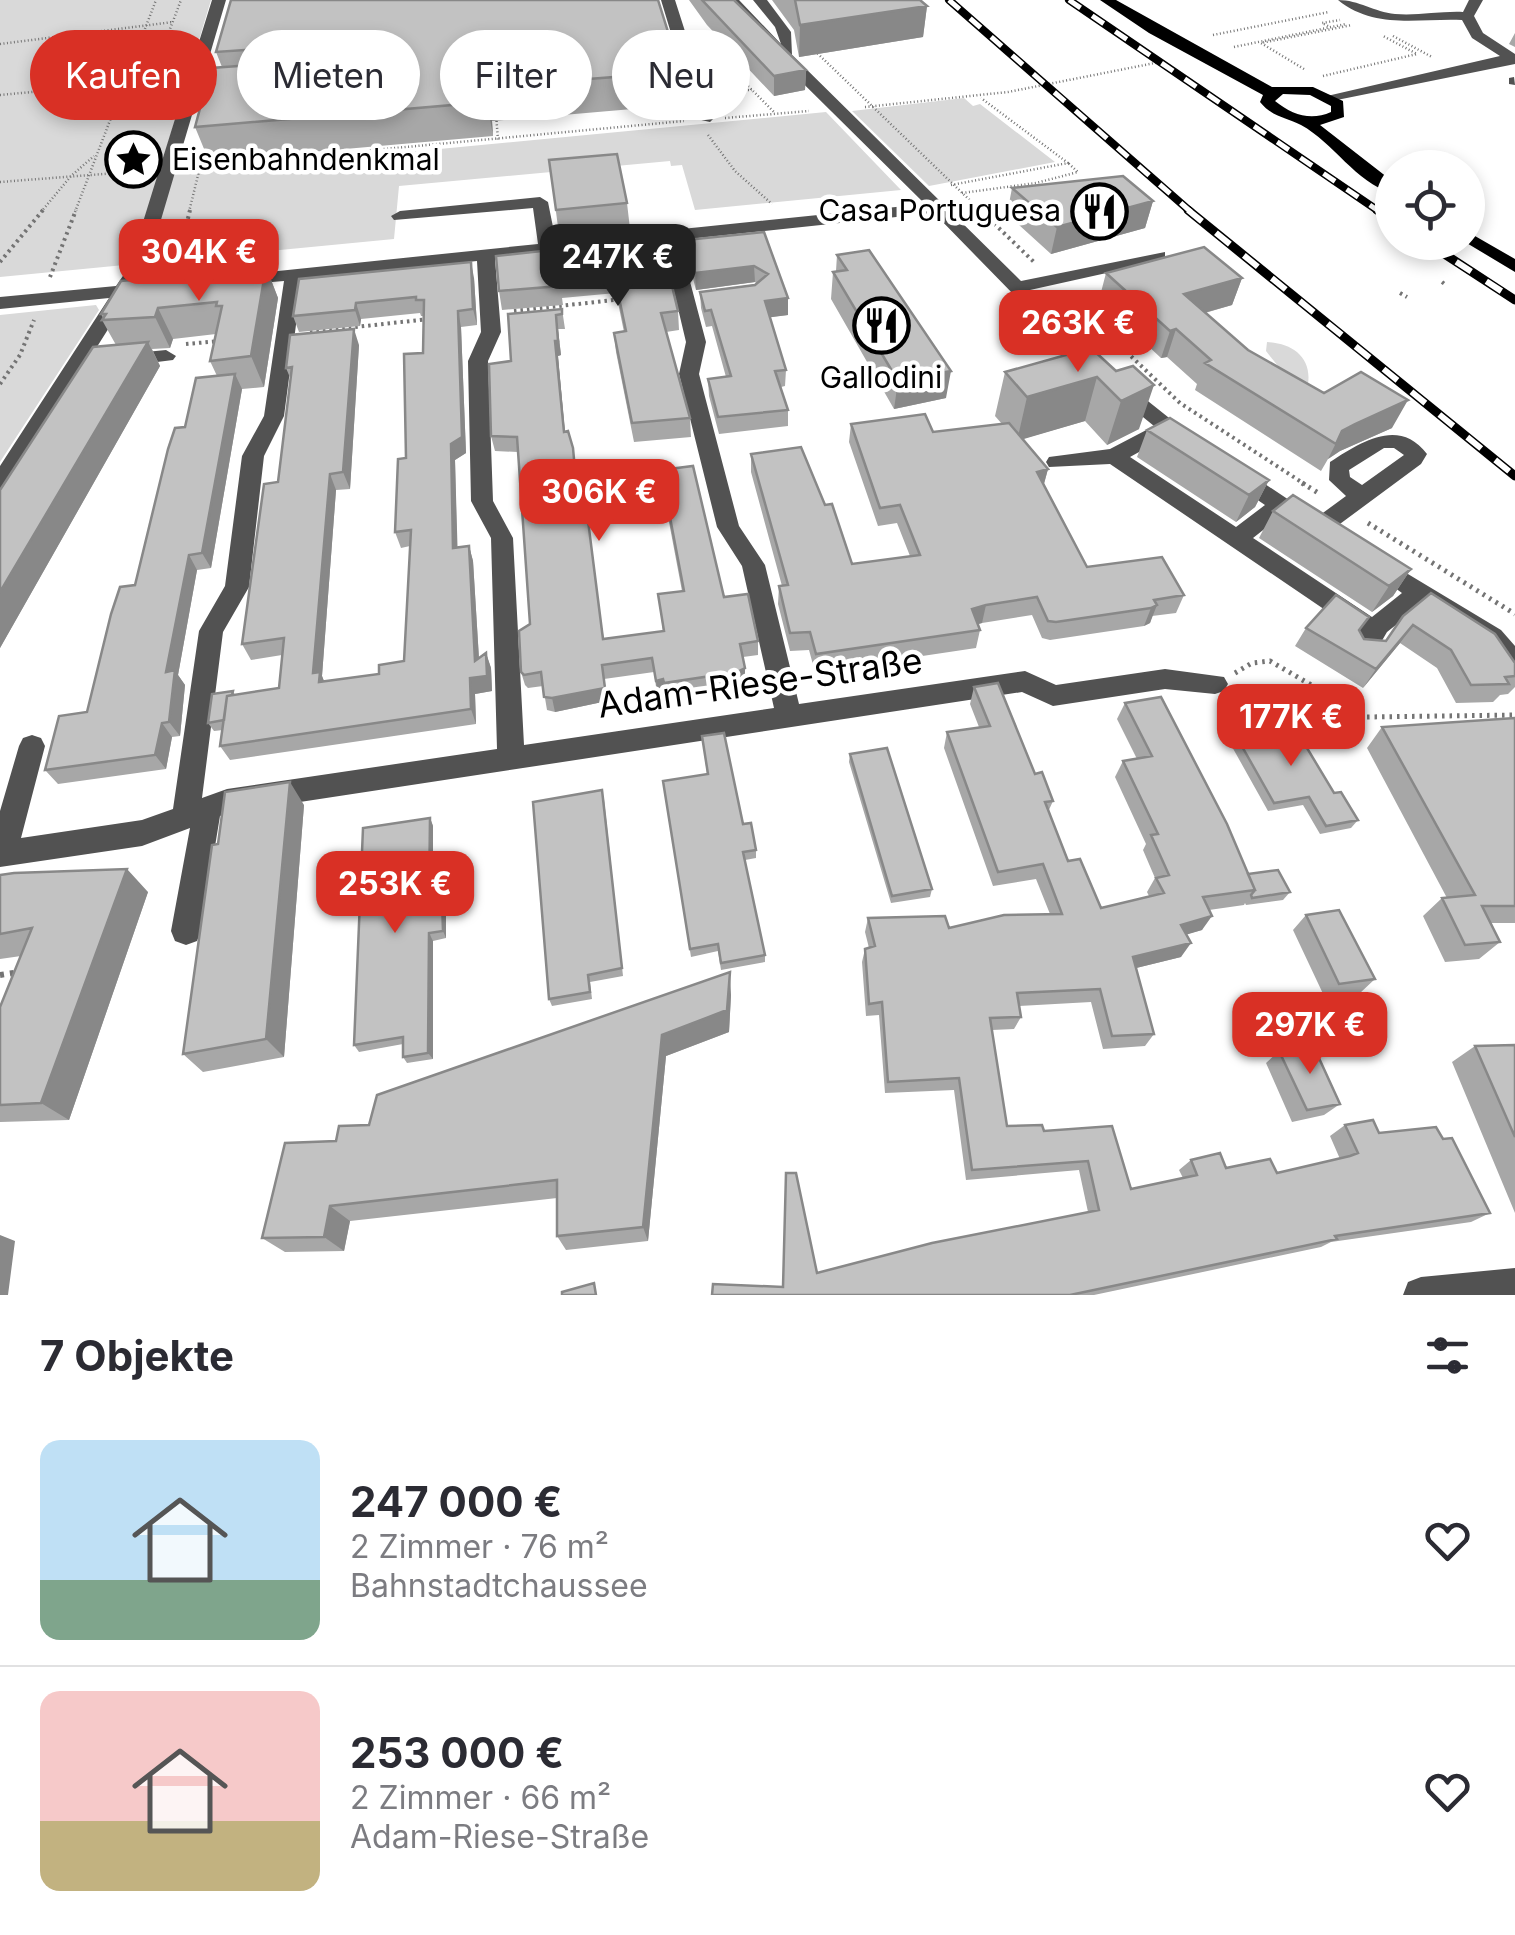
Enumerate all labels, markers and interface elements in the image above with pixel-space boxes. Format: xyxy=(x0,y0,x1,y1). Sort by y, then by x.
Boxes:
chip: Kaufen xyxy=(30,30,217,120)
chip: Mieten xyxy=(237,30,420,120)
chip: Filter xyxy=(440,30,592,120)
chip: Neu xyxy=(612,30,750,120)
place icon: Eisenbahndenkmal xyxy=(103,130,163,190)
place label: Eisenbahndenkmal xyxy=(172,141,440,177)
map controls xyxy=(1375,150,1485,260)
button: locate xyxy=(1375,150,1485,260)
restaurant icon: Casa Portuguesa xyxy=(1070,181,1130,241)
place label: Casa Portuguesa xyxy=(819,192,1061,228)
pin: 304K € xyxy=(118,219,280,304)
pin: 247K € xyxy=(537,224,699,309)
text: 304K € xyxy=(141,232,257,271)
text: 247K € xyxy=(562,237,674,276)
pin: 263K € xyxy=(997,290,1159,375)
restaurant icon: Gallodini xyxy=(851,295,911,355)
text: 263K € xyxy=(1021,303,1135,342)
place label: Gallodini xyxy=(820,359,942,395)
pin: 306K € xyxy=(518,459,680,544)
text: 306K € xyxy=(541,472,657,511)
street label: Adam-Riese-Straße xyxy=(595,638,925,726)
pin: 177K € xyxy=(1210,684,1372,769)
text: 177K € xyxy=(1239,697,1343,736)
pin: 253K € xyxy=(314,851,476,936)
text: 253K € xyxy=(338,864,452,903)
pin: 297K € xyxy=(1229,992,1391,1077)
text: 297K € xyxy=(1254,1005,1366,1044)
icon: filters xyxy=(1420,1328,1475,1383)
text: 7 Objekte xyxy=(40,1330,234,1381)
text: 247 000 € xyxy=(350,1476,562,1527)
icon: home xyxy=(120,1480,240,1600)
icon: heart xyxy=(1420,1513,1475,1568)
text: 2 Zimmer · 76 m² xyxy=(350,1527,609,1566)
text: Bahnstadtchaussee xyxy=(350,1566,648,1605)
text: 253 000 € xyxy=(350,1727,564,1778)
icon: home xyxy=(120,1731,240,1851)
icon: heart xyxy=(1420,1764,1475,1819)
text: 2 Zimmer · 66 m² xyxy=(350,1778,611,1817)
text: Adam-Riese-Straße xyxy=(350,1817,649,1856)

